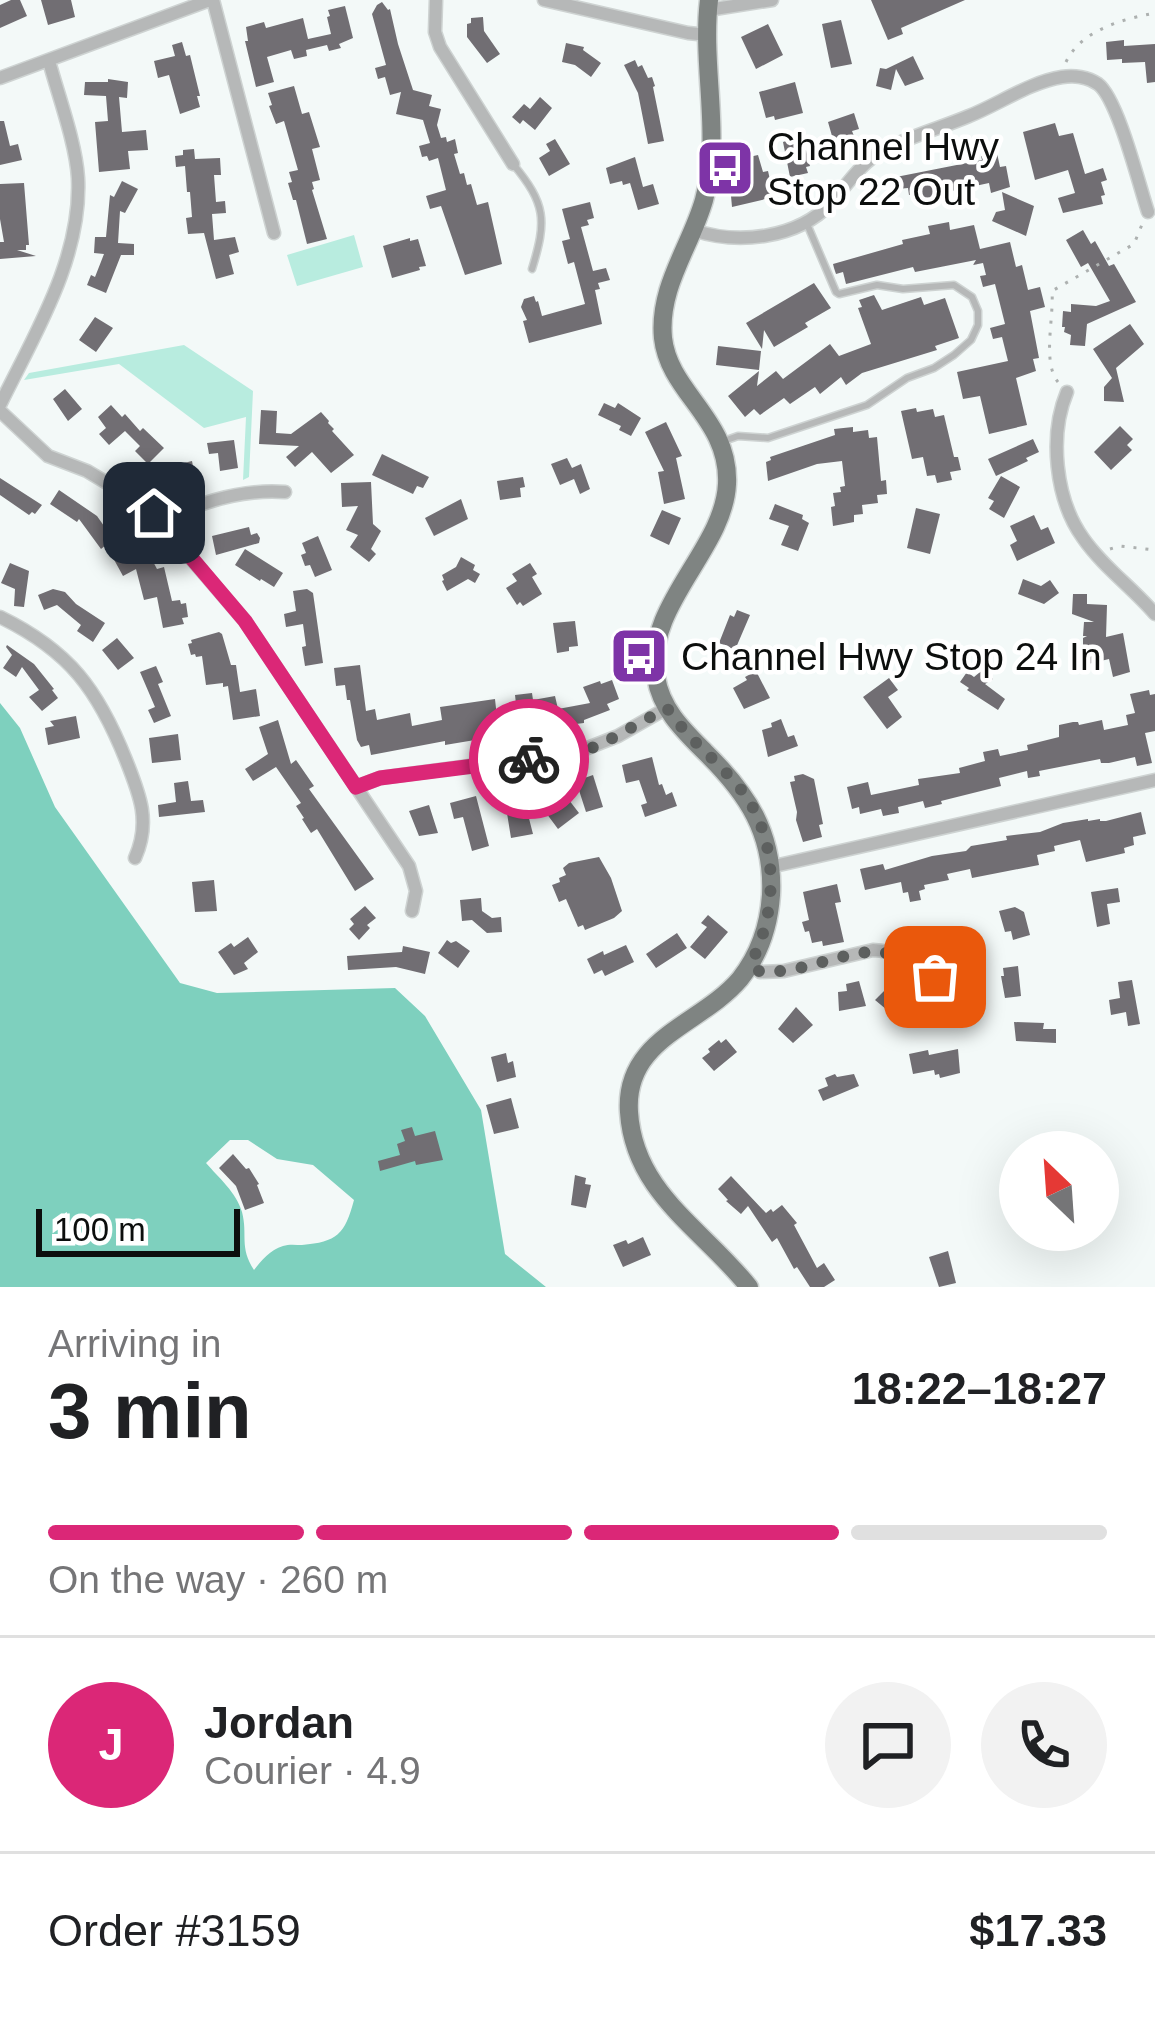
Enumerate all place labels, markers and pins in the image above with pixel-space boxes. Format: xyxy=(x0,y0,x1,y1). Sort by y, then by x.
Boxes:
place label: Channel Hwy Stop 22 Out xyxy=(767,125,999,213)
bus stop icon: Channel Hwy Stop 22 Out xyxy=(694,137,756,199)
pin xyxy=(103,462,205,564)
bus stop icon: Channel Hwy Stop 24 In xyxy=(608,625,670,687)
place label: Channel Hwy Stop 24 In xyxy=(681,635,1102,678)
pin xyxy=(884,926,986,1028)

